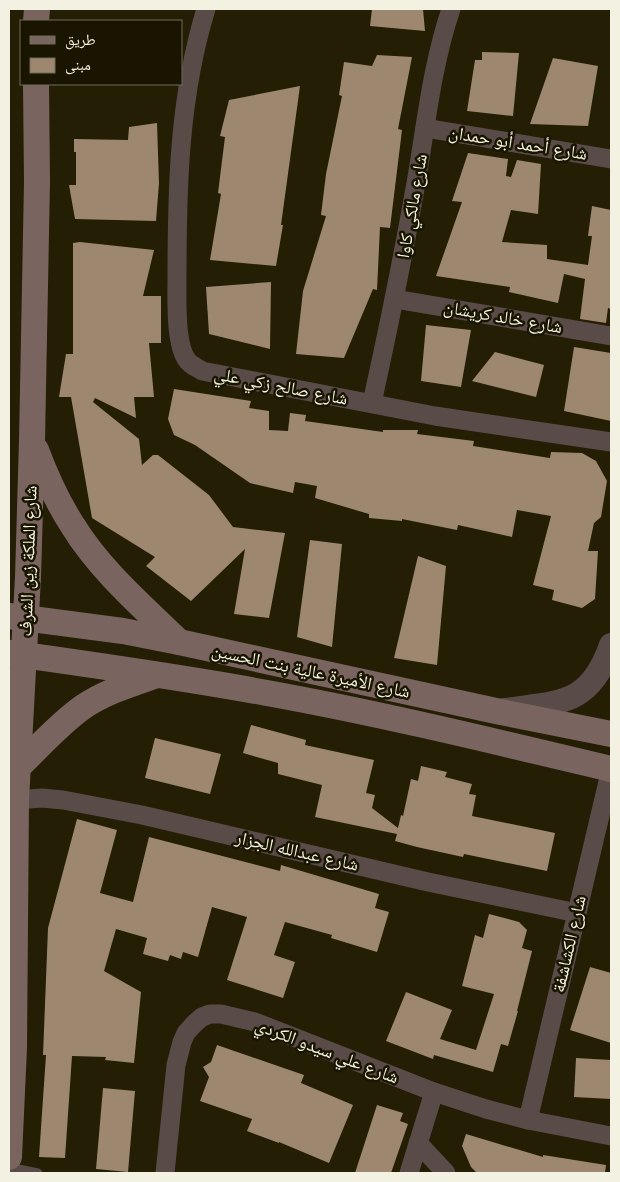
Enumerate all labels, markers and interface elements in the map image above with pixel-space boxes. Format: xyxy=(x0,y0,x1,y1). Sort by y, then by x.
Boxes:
legend xyxy=(20,20,182,85)
text: طريق xyxy=(65,30,96,50)
text: مبنى xyxy=(65,55,91,75)
street label: شارع أحمد أبو حمدان xyxy=(447,120,589,166)
street label: شارع مالكي كاوا xyxy=(391,152,436,261)
street label: شارع خالد كريشان xyxy=(442,295,564,339)
street label: شارع صالح زكي علي xyxy=(212,361,350,413)
street label: شارع الملكة زين الشرف xyxy=(13,485,43,637)
street label: شارع الأميرة عالية بنت الحسين xyxy=(210,638,412,704)
street label: شارع عبدالله الجزار xyxy=(232,825,361,877)
street label: شارع الكشاشفة xyxy=(546,893,592,995)
street label: شارع علي سيدو الكردي xyxy=(251,1013,402,1092)

